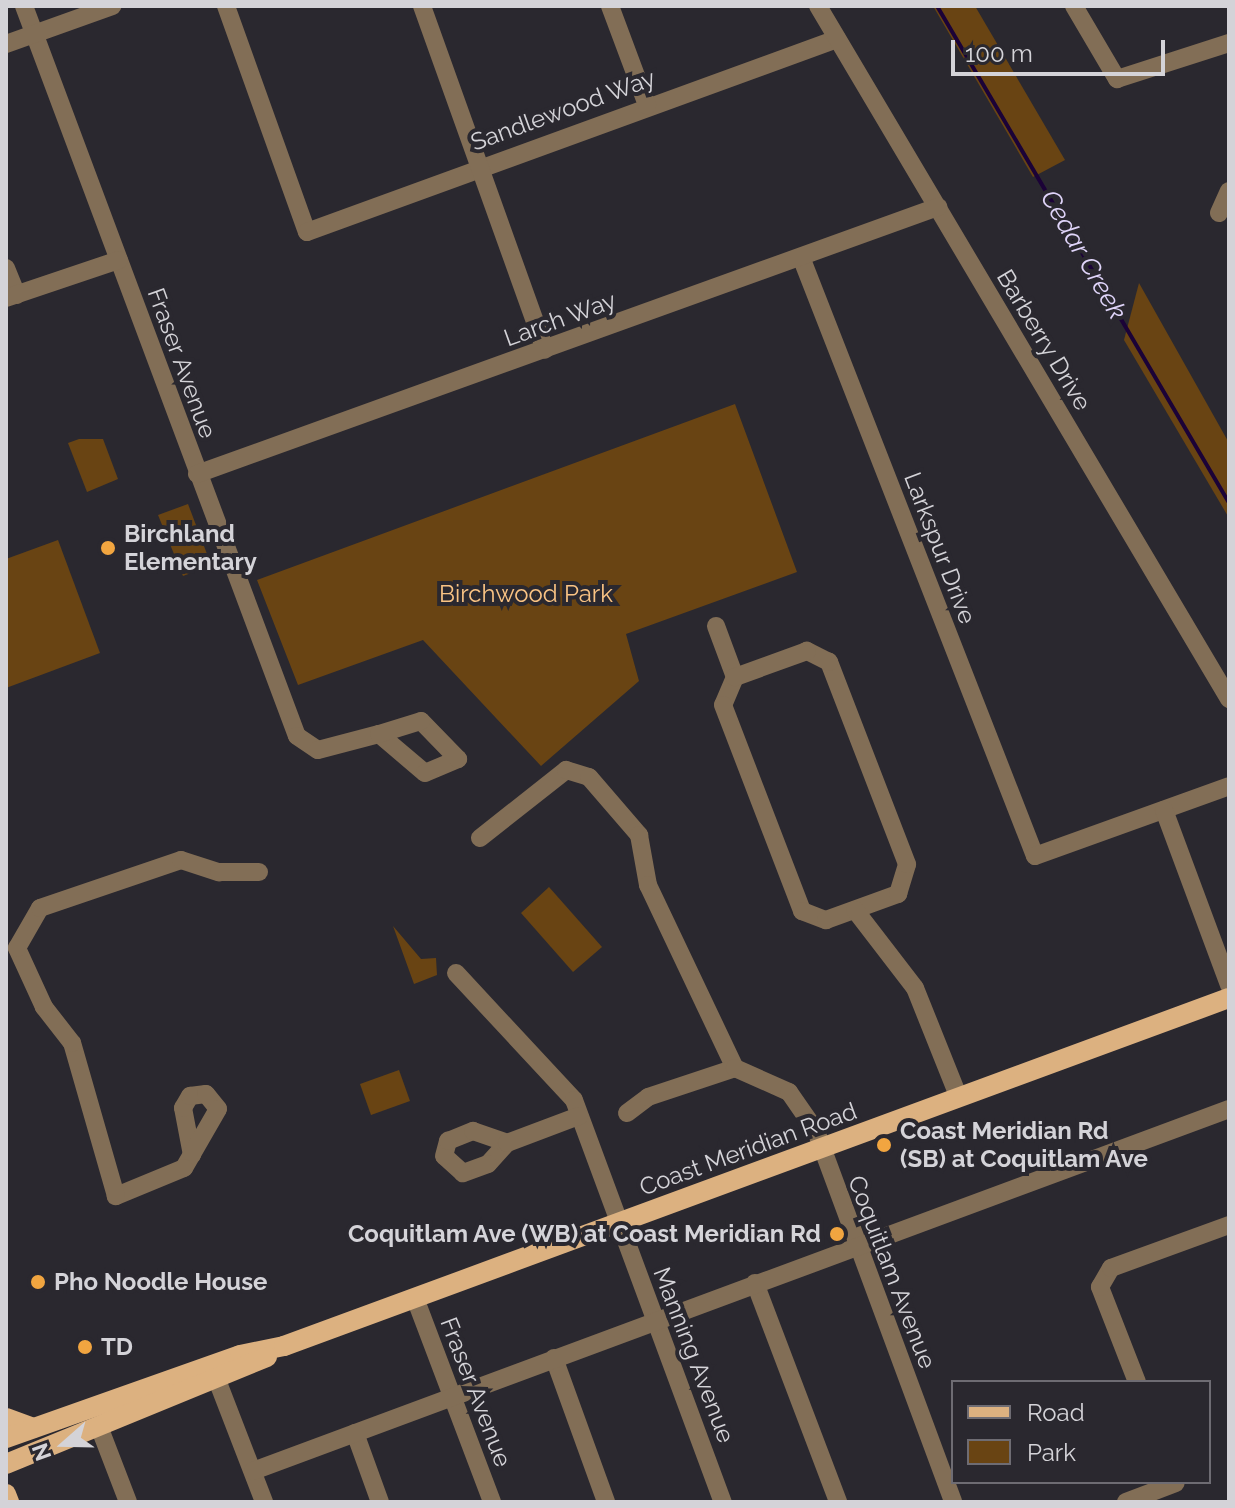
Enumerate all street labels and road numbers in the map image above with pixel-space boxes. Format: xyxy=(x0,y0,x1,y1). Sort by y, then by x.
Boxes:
street label: Sandlewood Way xyxy=(466,63,660,157)
street label: Barberry Drive xyxy=(991,264,1097,416)
street label: Fraser Avenue xyxy=(141,283,223,443)
street label: Larch Way xyxy=(500,285,620,353)
street label: Larkspur Drive xyxy=(898,468,982,628)
street label: Coast Meridian Road xyxy=(635,1096,861,1202)
street label: Coquitlam Avenue xyxy=(842,1171,942,1373)
street label: Manning Avenue xyxy=(647,1263,741,1447)
street label: Fraser Avenue xyxy=(434,1313,518,1471)

